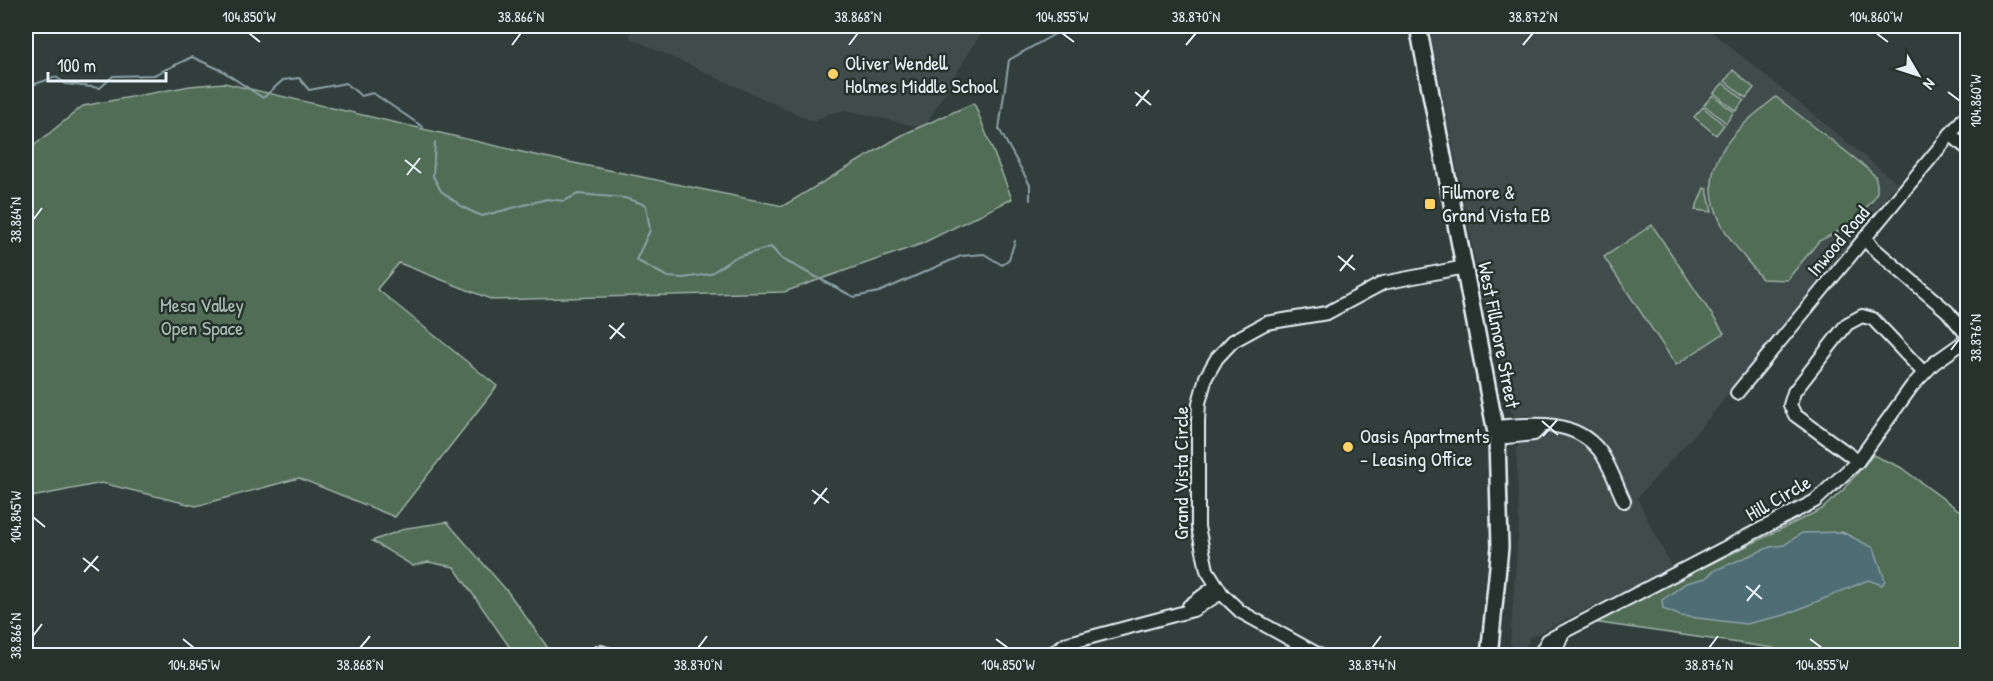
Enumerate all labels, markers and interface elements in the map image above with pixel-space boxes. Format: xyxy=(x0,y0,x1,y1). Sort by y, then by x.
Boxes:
text: 104.850°W xyxy=(222,6,276,27)
text: 38.866°N xyxy=(498,6,544,27)
text: 38.868°N xyxy=(835,6,881,27)
text: 104.855°W xyxy=(1036,6,1089,27)
text: 38.870°N xyxy=(1172,6,1220,27)
text: 38.872°N xyxy=(1509,6,1557,27)
text: 104.860°W xyxy=(1850,6,1903,27)
scale bar xyxy=(48,45,166,83)
north arrow xyxy=(1888,45,1948,105)
place label: Oliver Wendell Holmes Middle School xyxy=(845,49,999,99)
text: 100 m xyxy=(57,53,96,78)
marker: Oliver Wendell Holmes Middle School xyxy=(826,67,840,81)
text: N xyxy=(1918,74,1941,95)
text: 104.860°W xyxy=(1965,74,1986,127)
place label: Fillmore & Grand Vista EB xyxy=(1441,178,1550,228)
text: 38.864°N xyxy=(5,197,26,243)
marker: Fillmore & Grand Vista EB xyxy=(1423,197,1437,211)
street label: Inwood Road xyxy=(1800,200,1875,282)
street label: West Fillmore Street xyxy=(1472,259,1527,411)
park label: Mesa Valley Open Space xyxy=(160,291,244,341)
text: 38.876°N xyxy=(1965,314,1986,362)
street label: Grand Vista Circle xyxy=(1167,406,1194,540)
place label: Oasis Apartments - Leasing Office xyxy=(1360,422,1490,472)
marker: Oasis Apartments - Leasing Office xyxy=(1341,440,1355,454)
street label: Hill Circle xyxy=(1740,468,1815,527)
text: 104.845°W xyxy=(5,490,26,543)
text: 38.866°N xyxy=(5,613,26,659)
text: 104.845°W xyxy=(168,654,221,675)
text: 38.868°N xyxy=(337,654,383,675)
text: 38.870°N xyxy=(674,654,722,675)
text: 104.850°W xyxy=(981,654,1035,675)
text: 38.874°N xyxy=(1348,654,1396,675)
text: 38.876°N xyxy=(1685,654,1733,675)
text: 104.855°W xyxy=(1796,654,1849,675)

